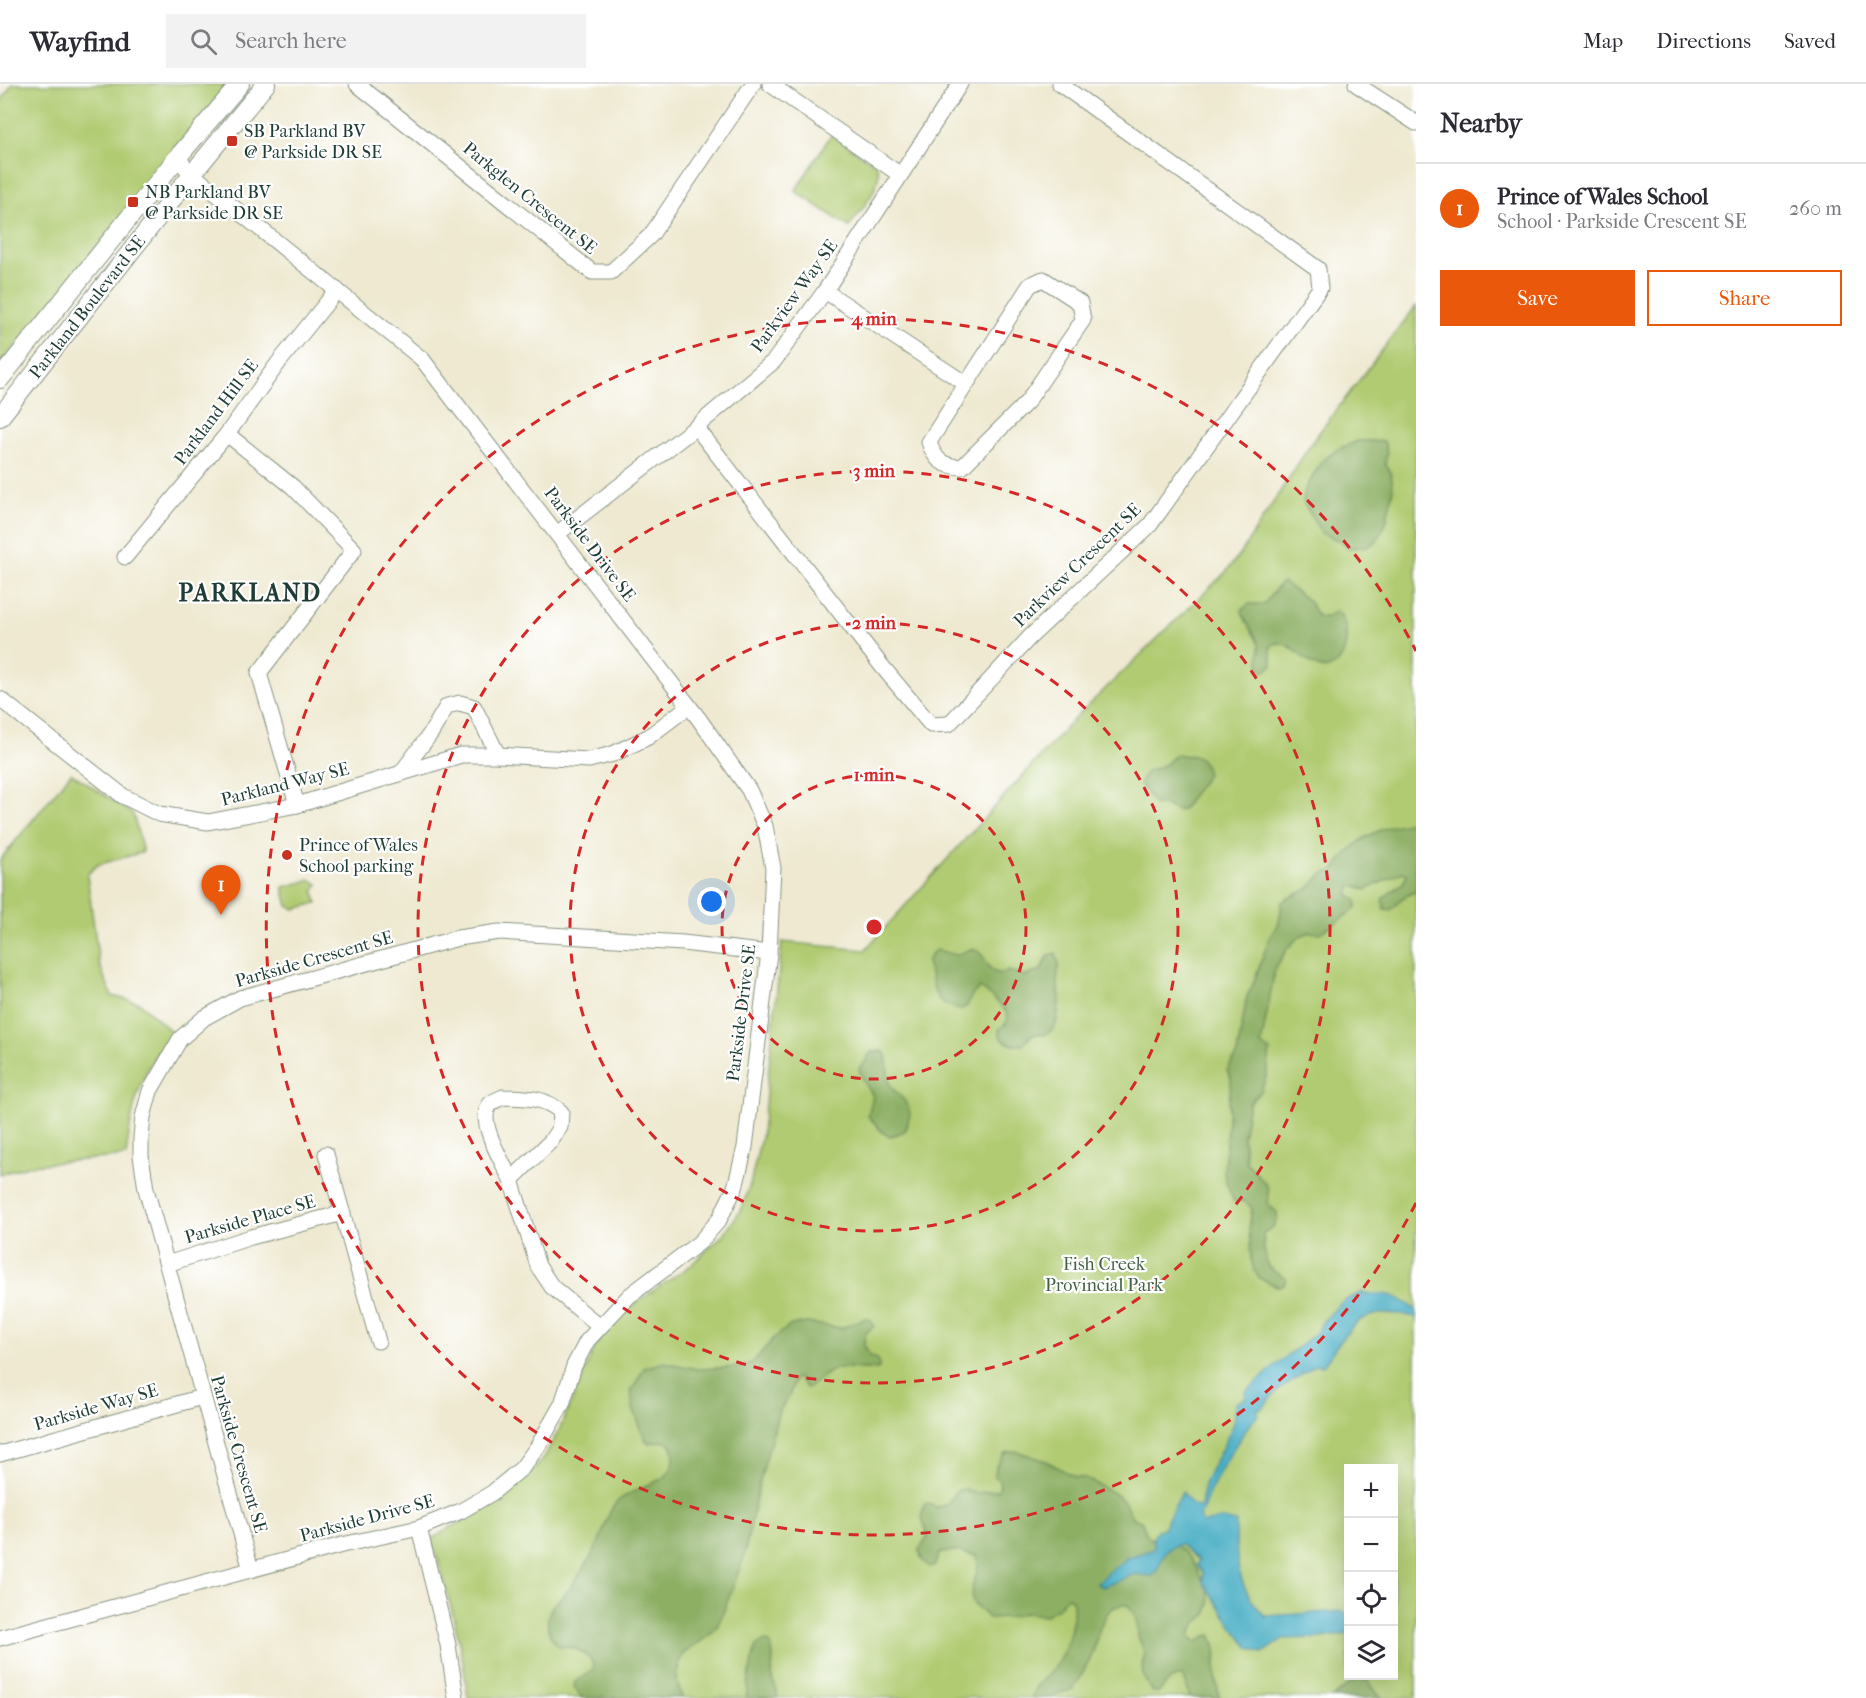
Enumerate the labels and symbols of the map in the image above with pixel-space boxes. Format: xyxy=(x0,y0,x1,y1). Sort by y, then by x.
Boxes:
place label: SB Parkland BV @ Parkside DR SE xyxy=(244,121,382,163)
marker: SB Parkland BV @ Parkside DR SE xyxy=(225,134,239,148)
street label: Parkglen Crescent SE xyxy=(458,138,601,259)
place label: NB Parkland BV @ Parkside DR SE xyxy=(145,182,283,224)
marker: NB Parkland BV @ Parkside DR SE xyxy=(126,195,140,209)
street label: Parkland Boulevard SE xyxy=(25,231,150,383)
street label: Parkview Way SE xyxy=(746,236,842,357)
text: 4 min xyxy=(850,309,897,330)
street label: Parkland Hill SE xyxy=(170,355,263,469)
text: 3 min xyxy=(853,461,896,482)
street label: Parkside Drive SE xyxy=(540,483,640,606)
street label: Parkview Crescent SE xyxy=(1009,499,1145,632)
district label: PARKLAND xyxy=(179,579,321,607)
text: 2 min xyxy=(852,613,896,634)
street label: Parkland Way SE xyxy=(219,758,351,811)
text: 1 min xyxy=(853,765,895,786)
place label: Prince of Wales School parking xyxy=(299,835,418,877)
marker: Prince of Wales School parking xyxy=(280,848,294,862)
pin: 1 xyxy=(202,866,240,915)
your location xyxy=(697,887,726,916)
centre of rings xyxy=(864,917,884,937)
street label: Parkside Crescent SE xyxy=(233,927,395,992)
street label: Parkside Drive SE xyxy=(723,943,760,1083)
street label: Parkside Place SE xyxy=(182,1191,318,1248)
park label: Fish Creek Provincial Park xyxy=(1045,1254,1164,1296)
street label: Parkside Crescent SE xyxy=(206,1373,271,1535)
street label: Parkside Way SE xyxy=(32,1380,161,1435)
street label: Parkside Drive SE xyxy=(298,1490,437,1547)

